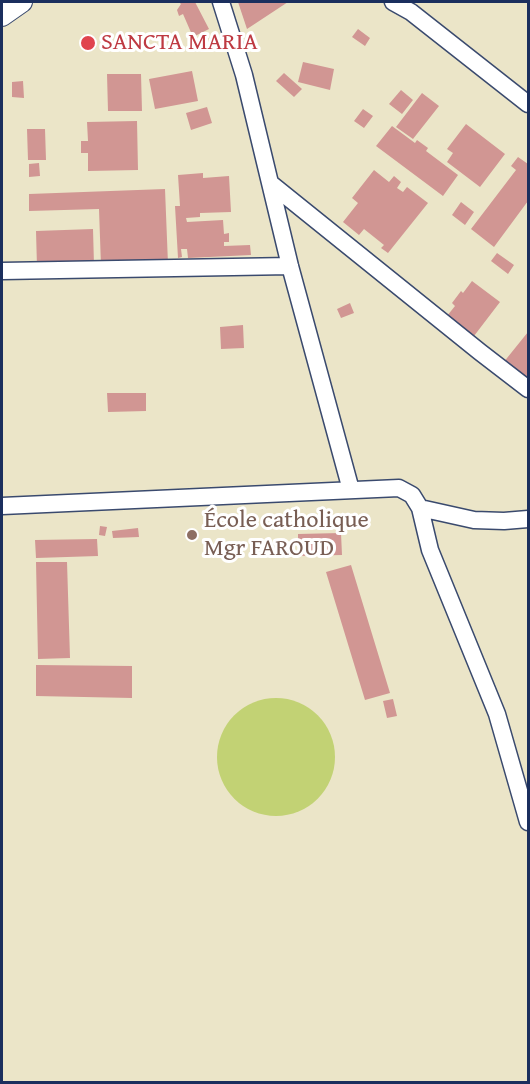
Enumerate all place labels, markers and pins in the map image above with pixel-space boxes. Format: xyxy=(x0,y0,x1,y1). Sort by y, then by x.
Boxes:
place label: SANCTA MARIA xyxy=(101,29,258,57)
marker: SANCTA MARIA xyxy=(79,34,97,52)
place label: École catholique Mgr FAROUD xyxy=(204,507,369,563)
marker: École catholique Mgr FAROUD xyxy=(185,528,199,542)

